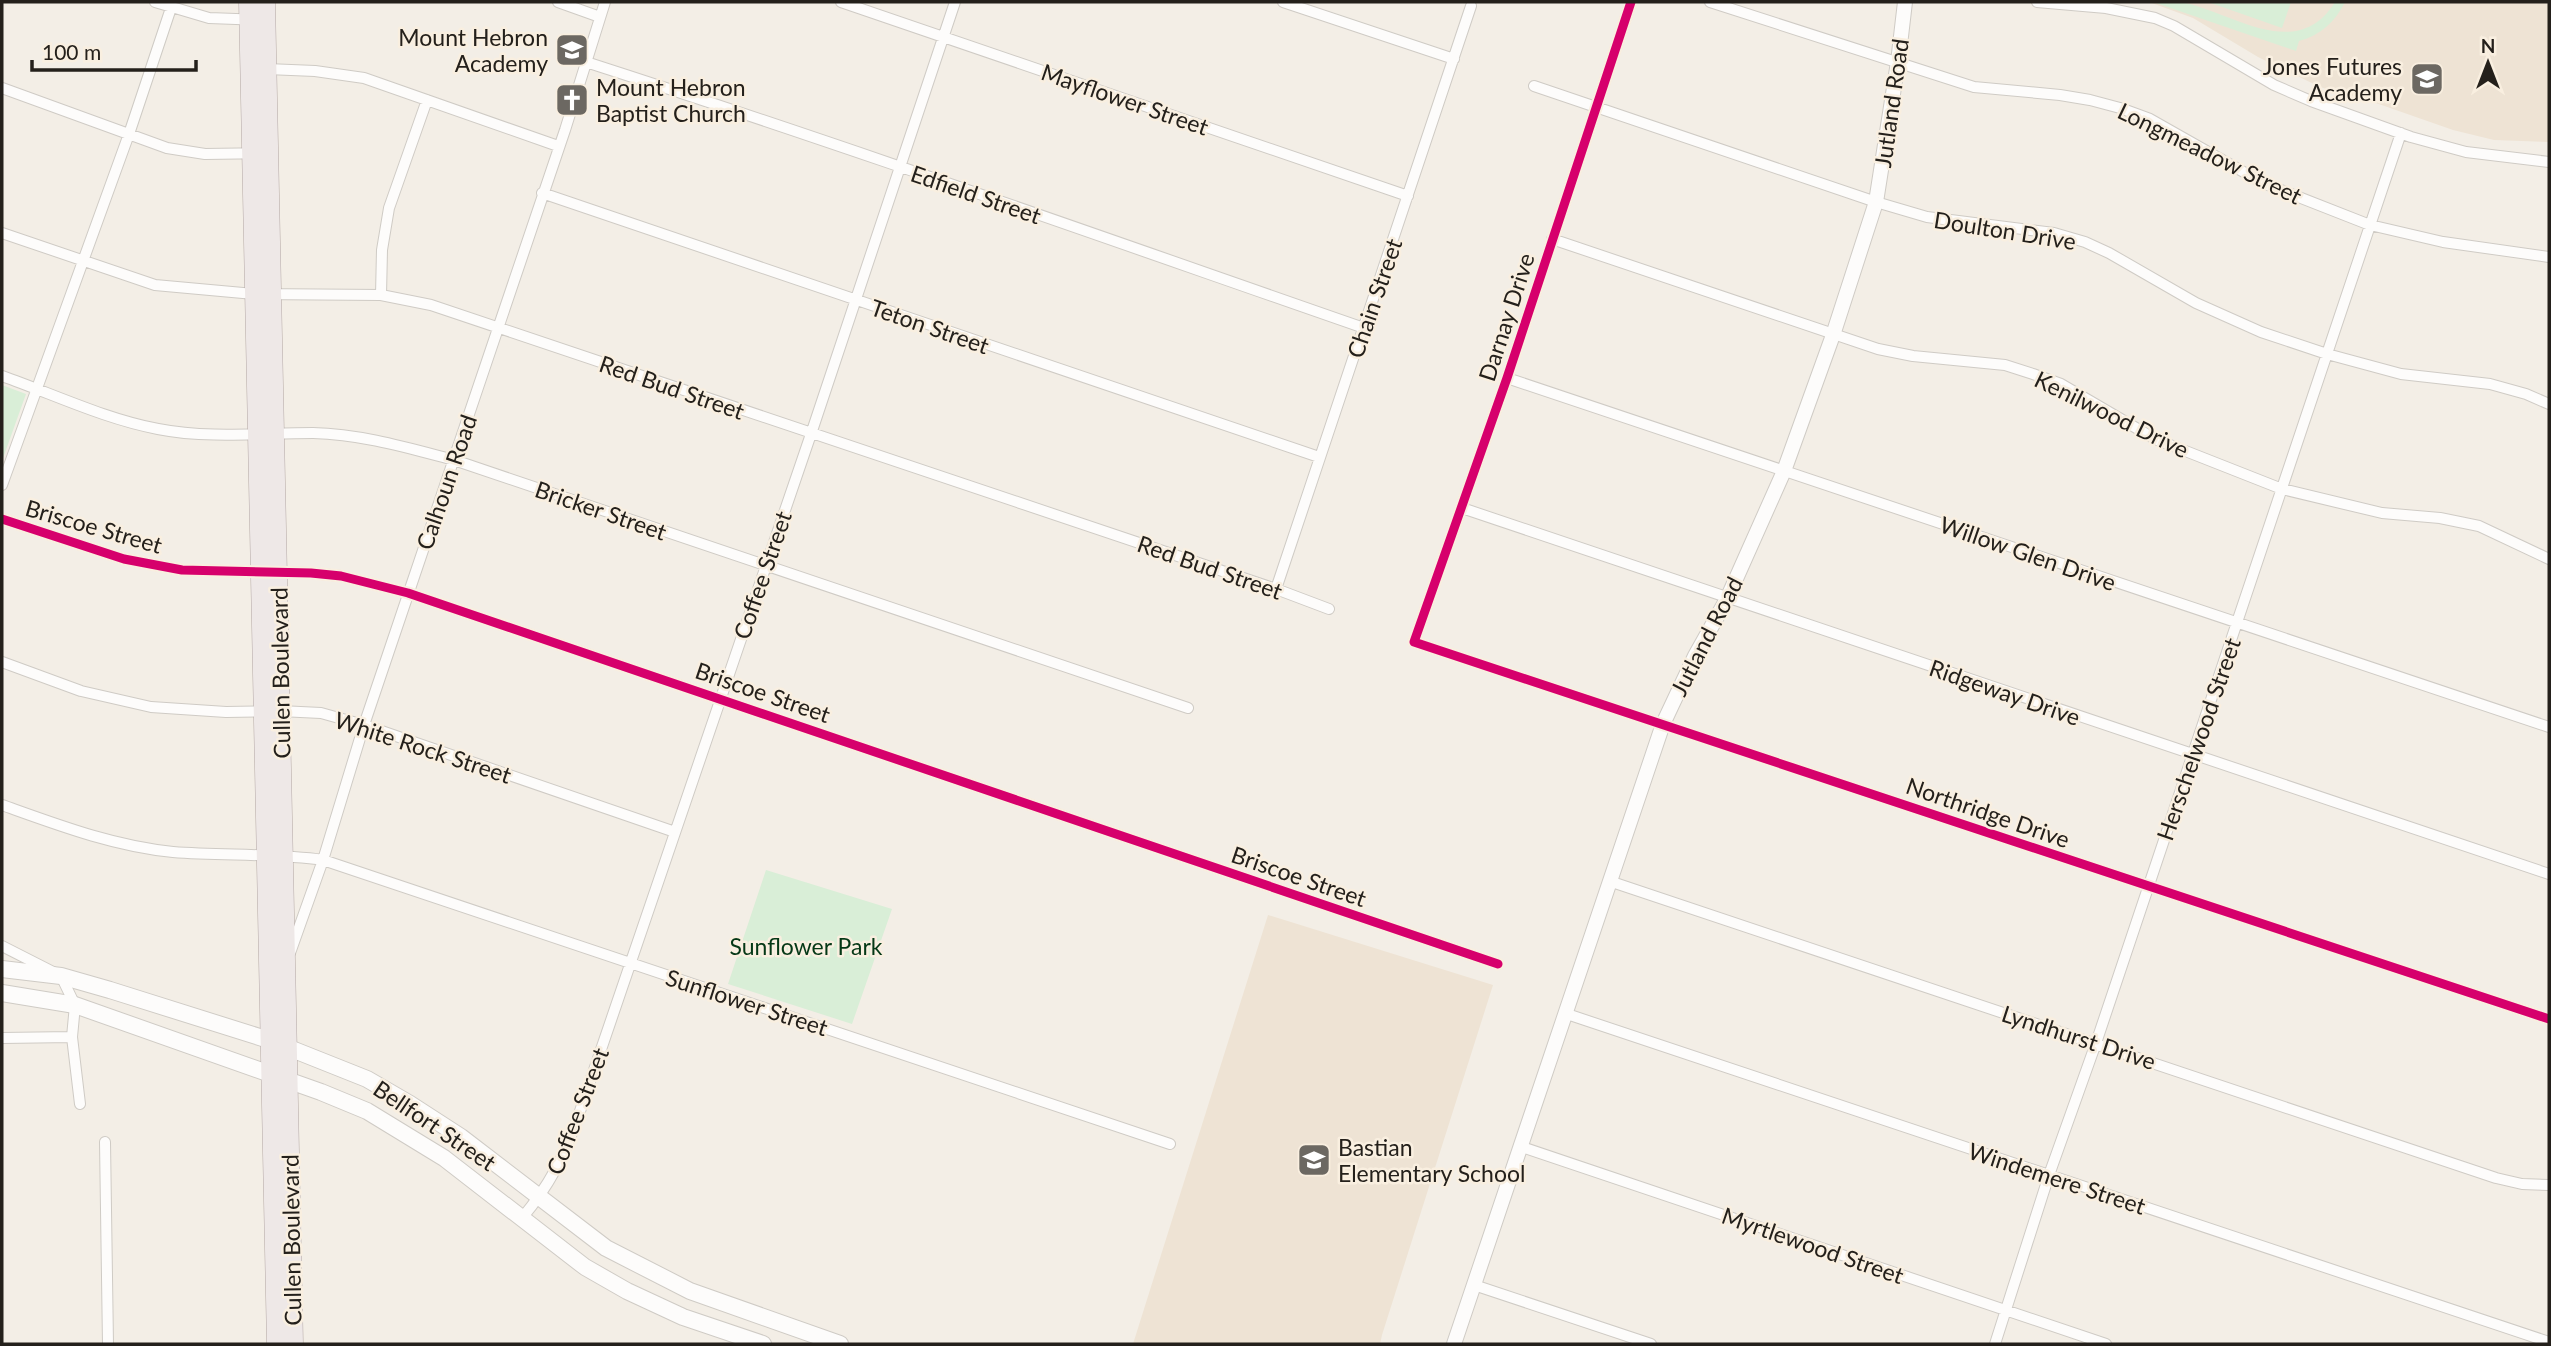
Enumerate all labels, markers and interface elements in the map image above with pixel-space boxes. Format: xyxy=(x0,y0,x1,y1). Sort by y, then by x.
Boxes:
place label: Mount Hebron Academy xyxy=(398,23,548,77)
scale bar xyxy=(32,28,196,72)
north arrow xyxy=(2453,28,2523,98)
school or university icon: Mount Hebron Academy xyxy=(553,31,591,69)
text: N xyxy=(2481,34,2495,57)
street label: Jutland Road xyxy=(1868,37,1914,169)
text: 100 m xyxy=(42,39,101,64)
place label: Jones Futures Academy xyxy=(2263,52,2402,106)
street label: Mayflower Street xyxy=(1038,57,1213,141)
school or university icon: Jones Futures Academy xyxy=(2408,60,2446,98)
place label: Mount Hebron Baptist Church xyxy=(596,73,746,127)
church icon: Mount Hebron Baptist Church xyxy=(553,81,591,119)
street label: Longmeadow Street xyxy=(2113,96,2307,210)
street label: Edfield Street xyxy=(907,159,1045,230)
street label: Doulton Drive xyxy=(1932,205,2078,255)
street label: Chain Street xyxy=(1341,234,1408,361)
street label: Darnay Drive xyxy=(1472,249,1540,385)
street label: Teton Street xyxy=(867,293,994,360)
street label: Red Bud Street xyxy=(596,349,749,425)
street label: Kenilwood Drive xyxy=(2030,365,2194,463)
street label: Calhoun Road xyxy=(410,411,482,553)
street label: Bricker Street xyxy=(532,474,671,546)
street label: Briscoe Street xyxy=(22,493,166,559)
street label: Coffee Street xyxy=(727,507,797,643)
street label: Willow Glen Drive xyxy=(1936,510,2120,596)
street label: Red Bud Street xyxy=(1134,529,1287,605)
street label: Jutland Road xyxy=(1664,572,1748,700)
street label: Cullen Boulevard xyxy=(265,587,295,759)
street label: Herschelwood Street xyxy=(2150,633,2246,844)
street label: Ridgeway Drive xyxy=(1926,653,2084,731)
street label: Briscoe Street xyxy=(692,656,835,728)
street label: White Rock Street xyxy=(331,705,516,789)
street label: Northridge Drive xyxy=(1903,771,2073,853)
street label: Briscoe Street xyxy=(1228,840,1371,912)
park label: Sunflower Park xyxy=(730,932,883,960)
street label: Sunflower Street xyxy=(663,963,832,1042)
street label: Lyndhurst Drive xyxy=(1999,999,2159,1075)
street label: Coffee Street xyxy=(540,1043,614,1178)
street label: Bellfort Street xyxy=(369,1074,502,1177)
place label: Bastian Elementary School xyxy=(1338,1133,1525,1187)
street label: Windemere Street xyxy=(1965,1136,2150,1220)
school or university icon: Bastian Elementary School xyxy=(1295,1141,1333,1179)
street label: Cullen Boulevard xyxy=(276,1154,306,1326)
street label: Myrtlewood Street xyxy=(1718,1201,1908,1289)

